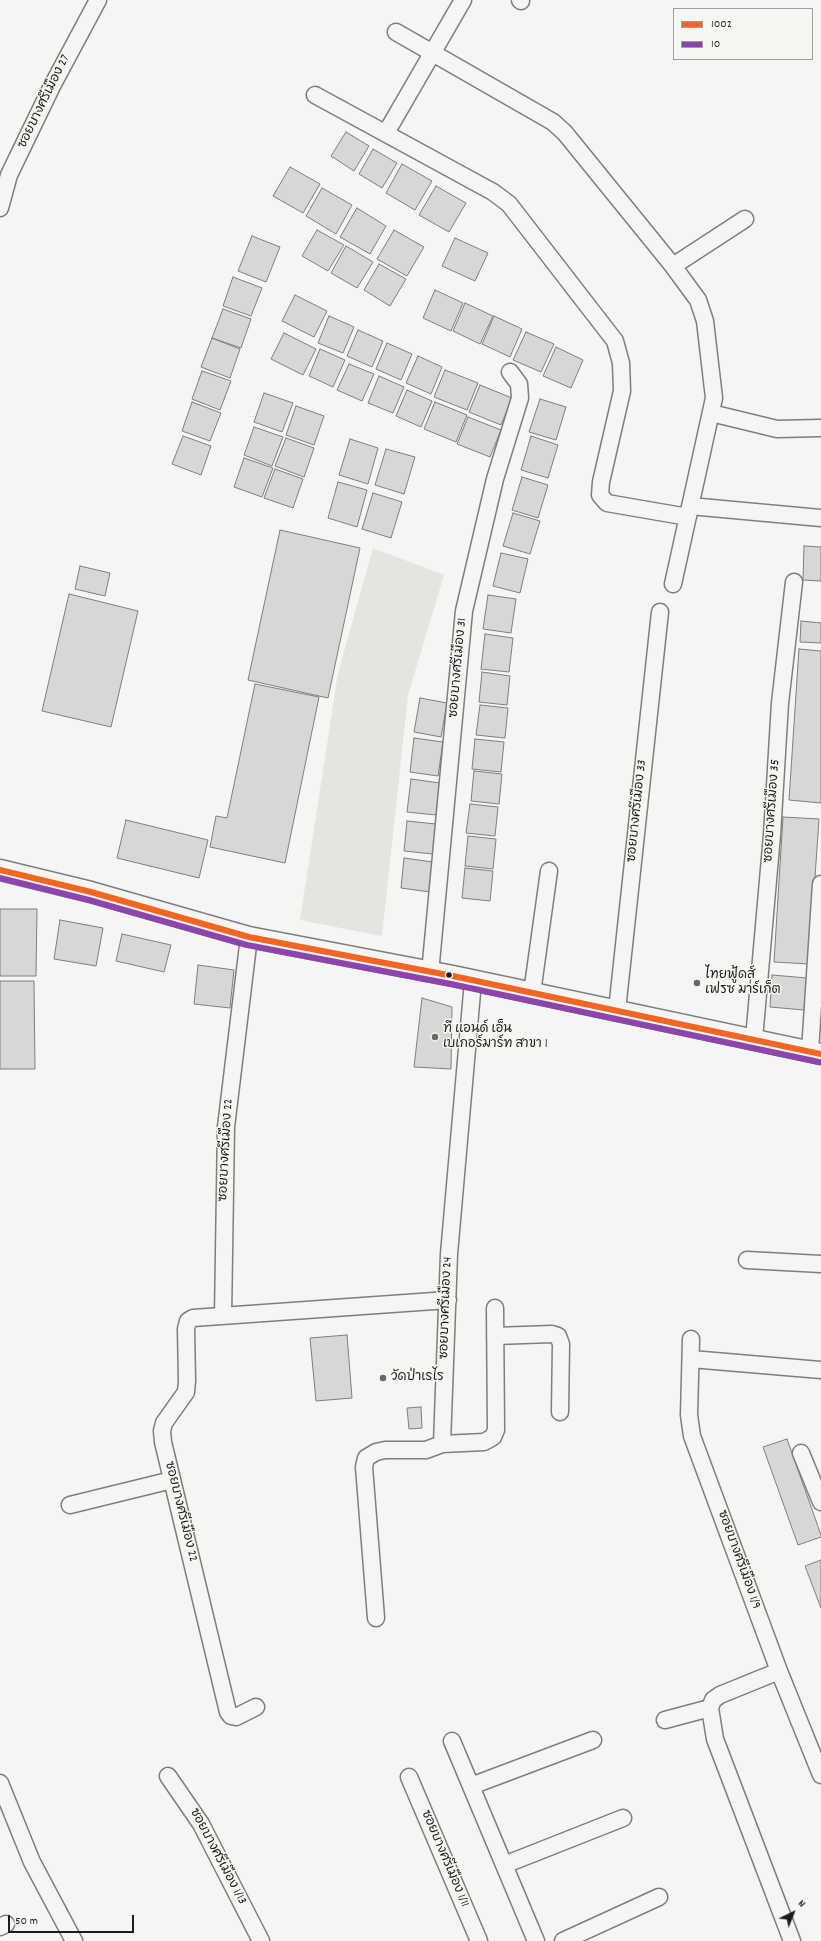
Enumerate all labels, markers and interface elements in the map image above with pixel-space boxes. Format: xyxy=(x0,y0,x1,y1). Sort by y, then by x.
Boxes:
legend xyxy=(673,8,813,60)
text: 1002 xyxy=(711,16,732,33)
text: 10 xyxy=(711,36,720,53)
street label: ซอยบางศรีเมือง 27 xyxy=(16,53,74,151)
street label: ซอยบางศรีเมือง 31 xyxy=(447,617,471,719)
street label: ซอยบางศรีเมือง 33 xyxy=(625,759,651,863)
street label: ซอยบางศรีเมือง 35 xyxy=(762,759,784,863)
place label: ไทยฟู้ดส์ เฟรซ มาร์เก็ต xyxy=(705,968,781,999)
unlabelled marker xyxy=(444,970,454,980)
marker: ไทยฟู้ดส์ เฟรซ มาร์เก็ต xyxy=(692,978,702,988)
place label: ที แอนด์ เอ็น เบเกอร์มาร์ท สาขา 1 xyxy=(443,1022,548,1053)
marker: ที แอนด์ เอ็น เบเกอร์มาร์ท สาขา 1 xyxy=(430,1032,440,1042)
street label: ซอยบางศรีเมือง 22 xyxy=(217,1098,237,1202)
street label: ซอยบางศรีเมือง 24 xyxy=(437,1256,457,1360)
place label: วัดป่าเรไร xyxy=(391,1370,444,1386)
marker: วัดป่าเรไร xyxy=(378,1373,388,1383)
street label: ซอยบางศรีเมือง 22 xyxy=(160,1460,200,1564)
street label: ซอยบางศรีเมือง 1/9 xyxy=(713,1508,763,1612)
street label: ซอยบางศรีเมือง 1/13 xyxy=(185,1806,249,1908)
street label: ซอยบางศรีเมือง 1/11 xyxy=(417,1808,471,1910)
north arrow xyxy=(773,1893,813,1933)
text: N xyxy=(794,1897,809,1912)
scale bar xyxy=(10,1907,136,1933)
text: 50 m xyxy=(15,1913,38,1930)

